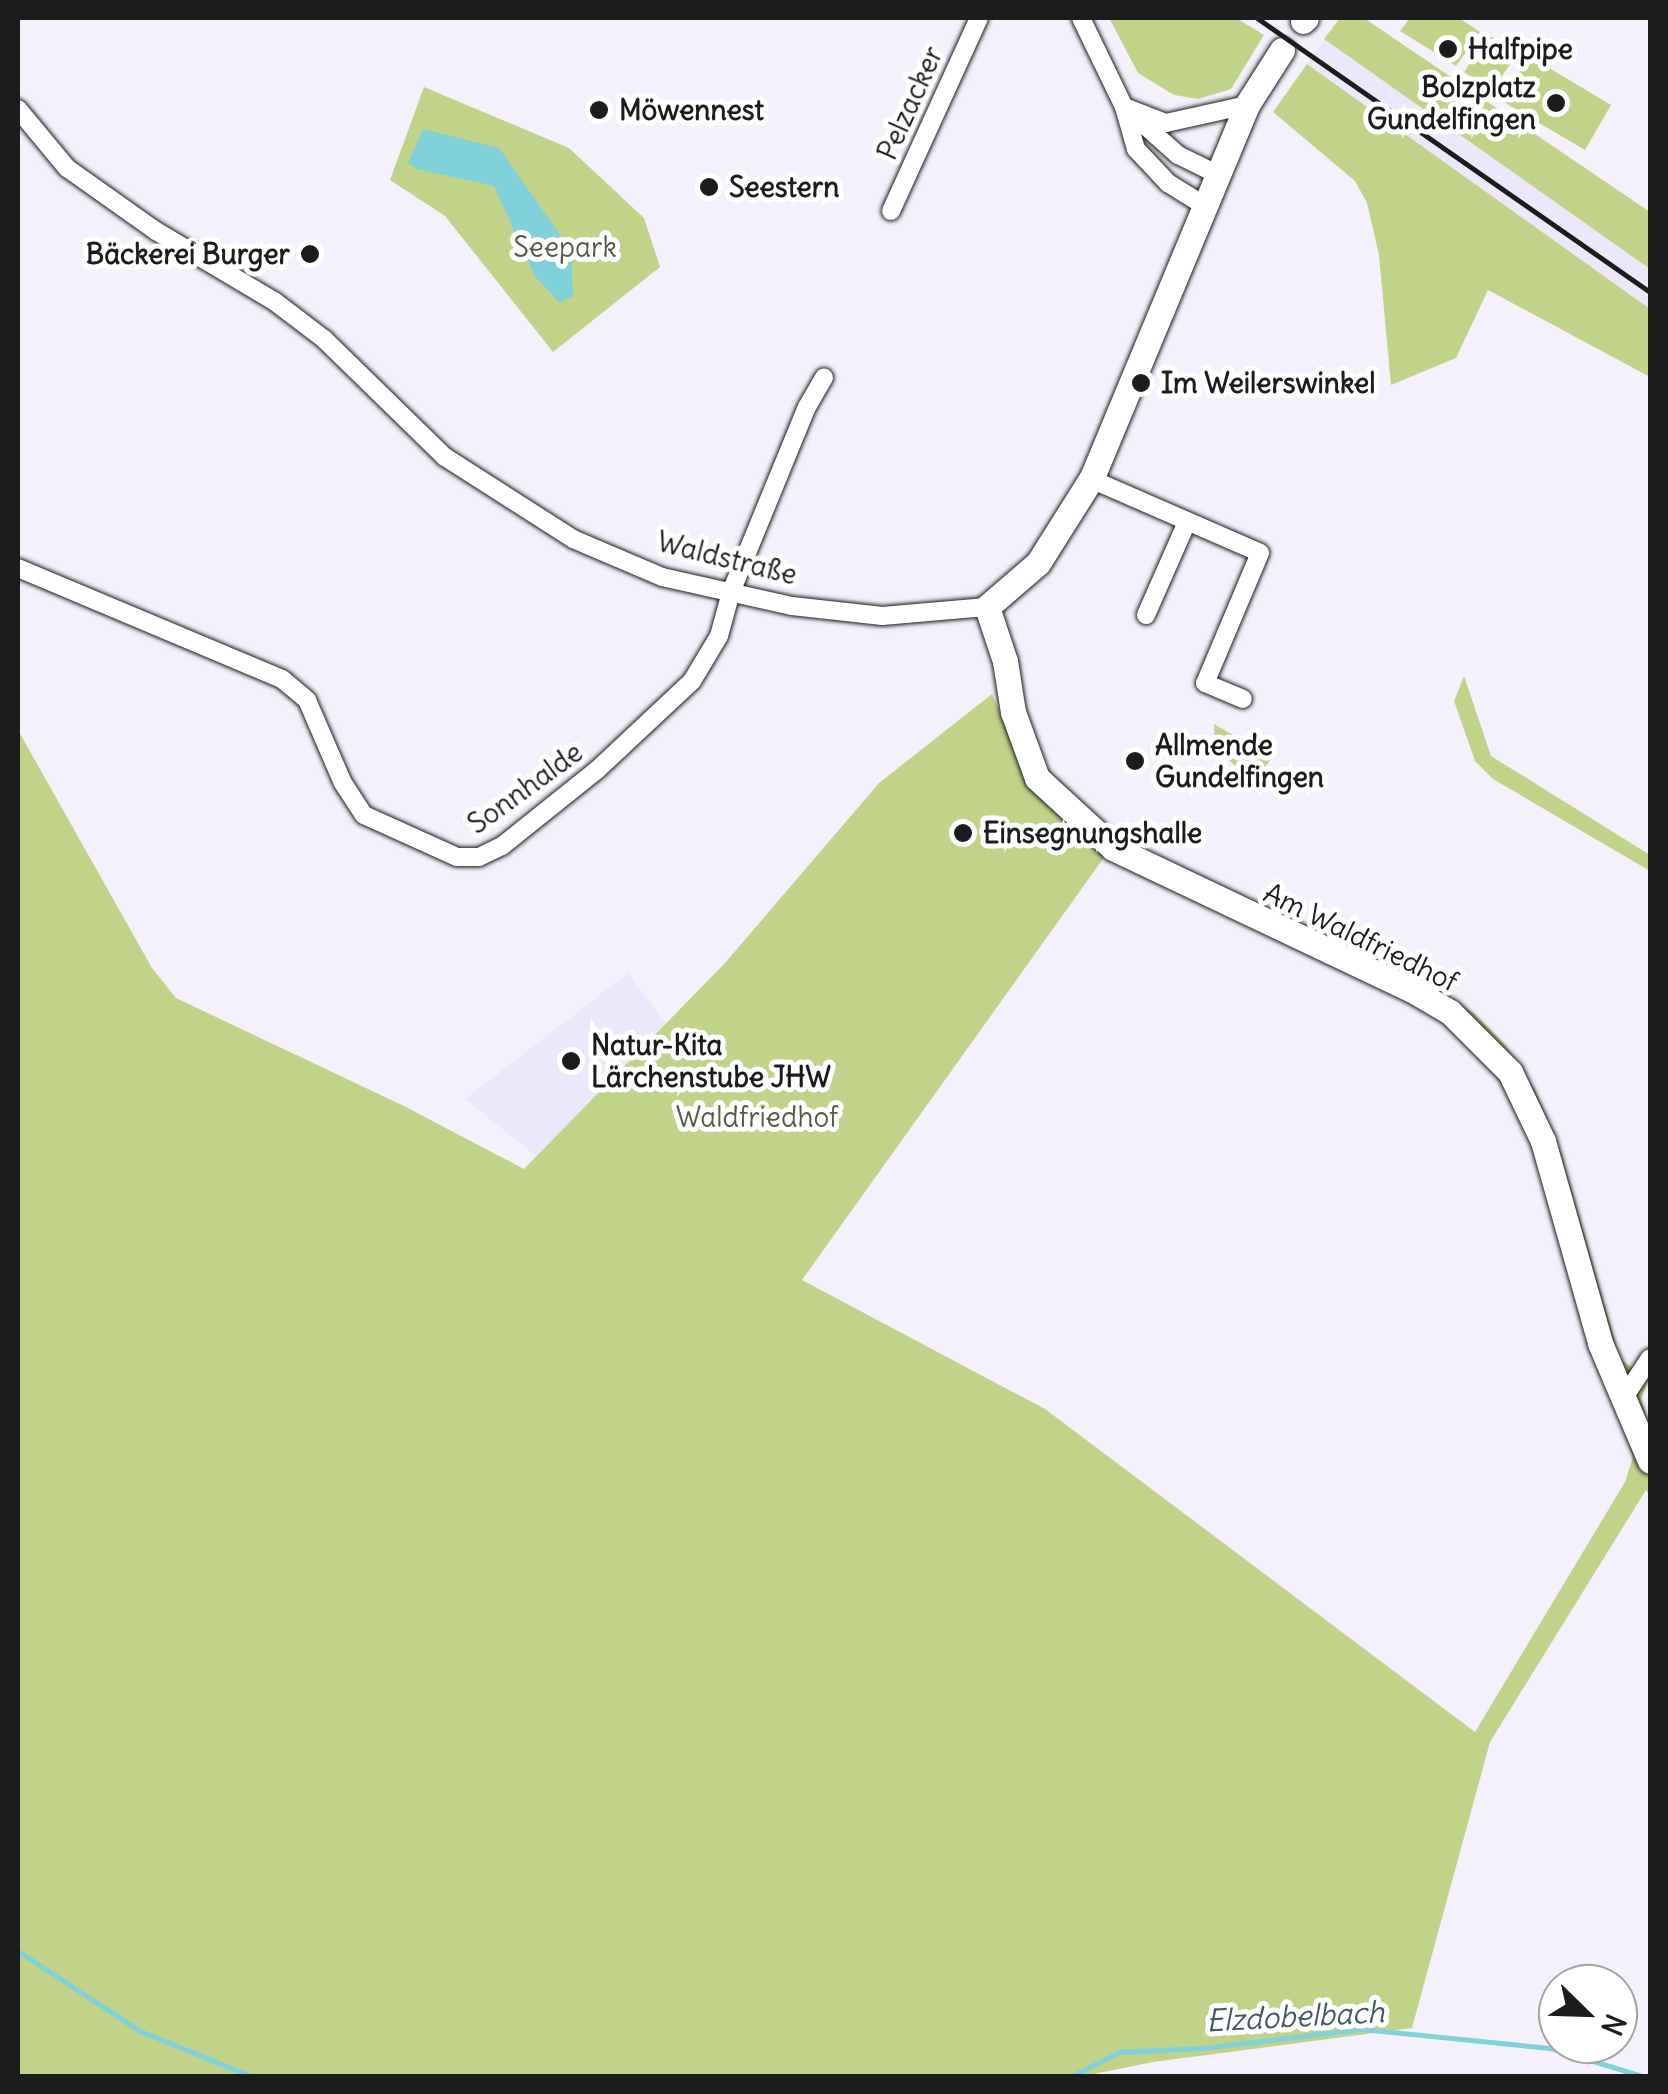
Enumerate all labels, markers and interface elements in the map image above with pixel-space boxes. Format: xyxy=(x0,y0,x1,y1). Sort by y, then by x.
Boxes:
place label: Halfpipe xyxy=(1468,32,1573,66)
marker: Halfpipe xyxy=(1437,38,1459,60)
street label: Pelzacker xyxy=(870,41,950,165)
place label: Bolzplatz Gundelfingen xyxy=(1367,70,1536,136)
marker: Bolzplatz Gundelfingen xyxy=(1545,92,1567,114)
place label: Möwennest xyxy=(619,93,764,127)
marker: Möwennest xyxy=(588,99,610,121)
place label: Seestern xyxy=(729,170,839,204)
marker: Seestern xyxy=(698,176,720,198)
park label: Seepark xyxy=(513,230,617,264)
place label: Bäckerei Burger xyxy=(86,237,290,271)
marker: Bäckerei Burger xyxy=(299,243,321,265)
place label: Im Weilerswinkel xyxy=(1161,366,1375,400)
marker: Im Weilerswinkel xyxy=(1130,372,1152,394)
street label: Waldstraße xyxy=(654,524,800,592)
place label: Allmende Gundelfingen xyxy=(1155,728,1324,794)
street label: Sonnhalde xyxy=(461,735,589,841)
marker: Allmende Gundelfingen xyxy=(1124,750,1146,772)
place label: Einsegnungshalle xyxy=(983,816,1202,850)
marker: Einsegnungshalle xyxy=(952,822,974,844)
street label: Am Waldfriedhof xyxy=(1258,875,1464,999)
place label: Natur-Kita Lärchenstube JHW xyxy=(591,1028,831,1094)
marker: Natur-Kita Lärchenstube JHW xyxy=(560,1050,582,1072)
park label: Waldfriedhof xyxy=(676,1100,838,1134)
north arrow xyxy=(1538,1964,1638,2064)
water label: Elzdobelbach xyxy=(1205,1993,1385,2039)
text: N xyxy=(1593,2009,1634,2041)

